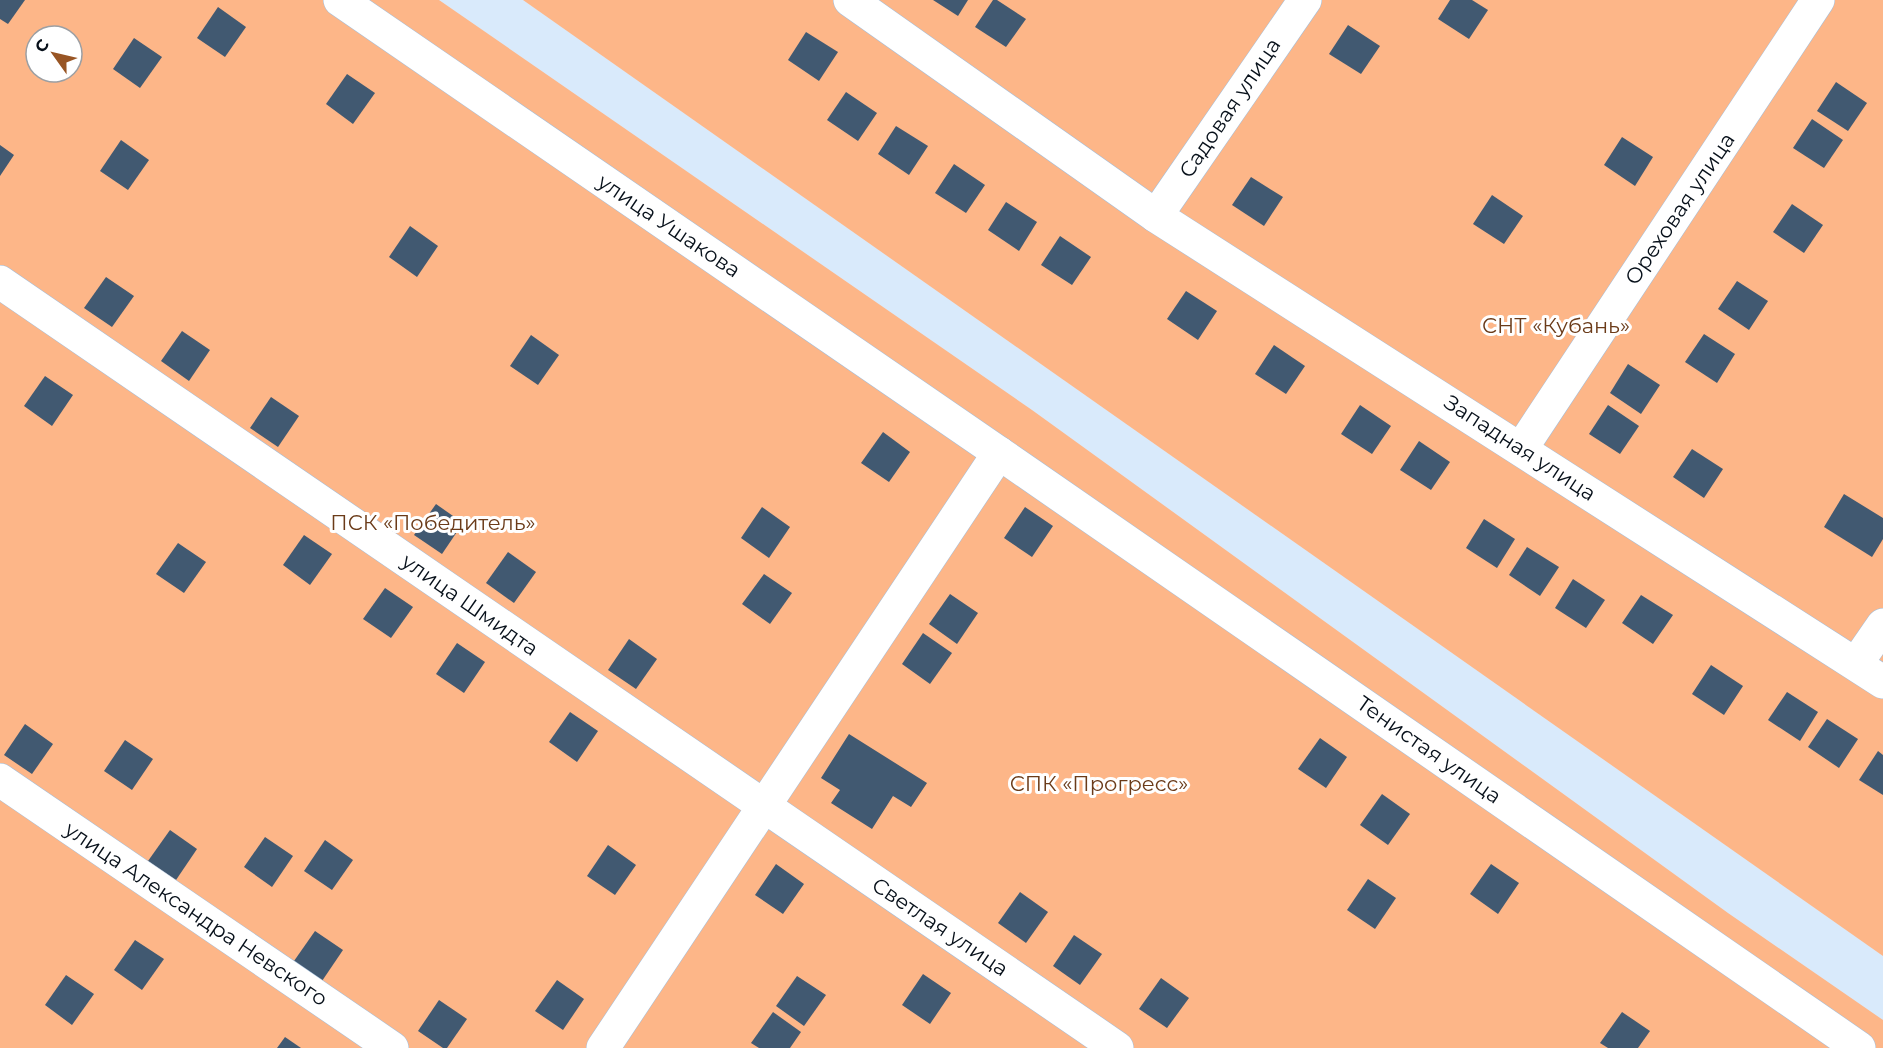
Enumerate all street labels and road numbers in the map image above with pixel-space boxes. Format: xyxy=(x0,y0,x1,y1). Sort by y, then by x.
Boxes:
street label: Садовая улица xyxy=(1174,33,1286,182)
street label: Ореховая улица xyxy=(1620,128,1740,289)
street label: улица Ушакова xyxy=(592,168,745,283)
street label: Западная улица xyxy=(1440,389,1601,506)
street label: улица Шмидта xyxy=(396,548,543,661)
street label: Тенистая улица xyxy=(1352,690,1506,809)
street label: улица Александра Невского xyxy=(59,816,332,1011)
street label: Светлая улица xyxy=(867,872,1013,981)

